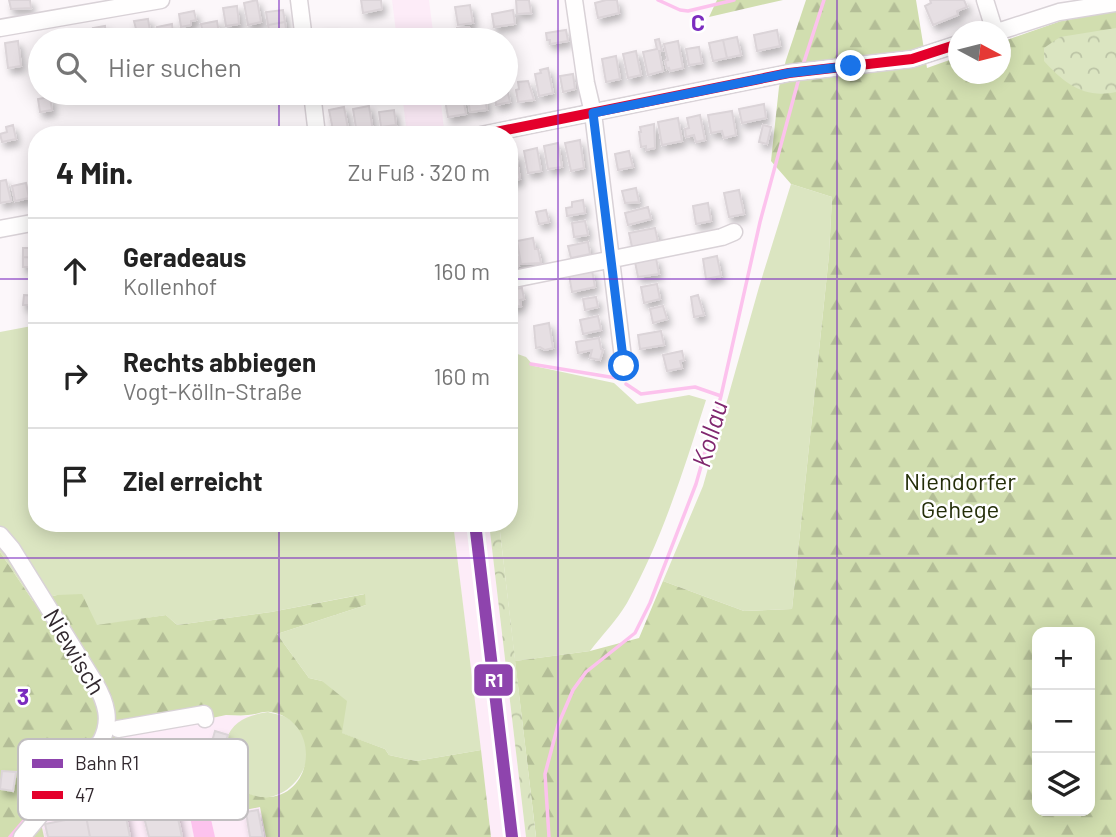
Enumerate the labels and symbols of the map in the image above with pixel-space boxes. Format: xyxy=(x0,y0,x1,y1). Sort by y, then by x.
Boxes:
text: C xyxy=(691,8,705,36)
north arrow xyxy=(948,21,1011,84)
route end xyxy=(835,50,866,81)
route start xyxy=(608,350,639,381)
water label: Kollau xyxy=(684,397,733,470)
park label: Niendorfer Gehege xyxy=(904,466,1016,523)
street label: Niewisch xyxy=(38,603,112,700)
line badge: R1 xyxy=(473,663,514,697)
text: R1 xyxy=(485,668,503,691)
text: 3 xyxy=(17,682,29,710)
legend xyxy=(18,739,248,820)
text: Bahn R1 xyxy=(75,751,139,774)
text: 47 xyxy=(75,783,94,806)

